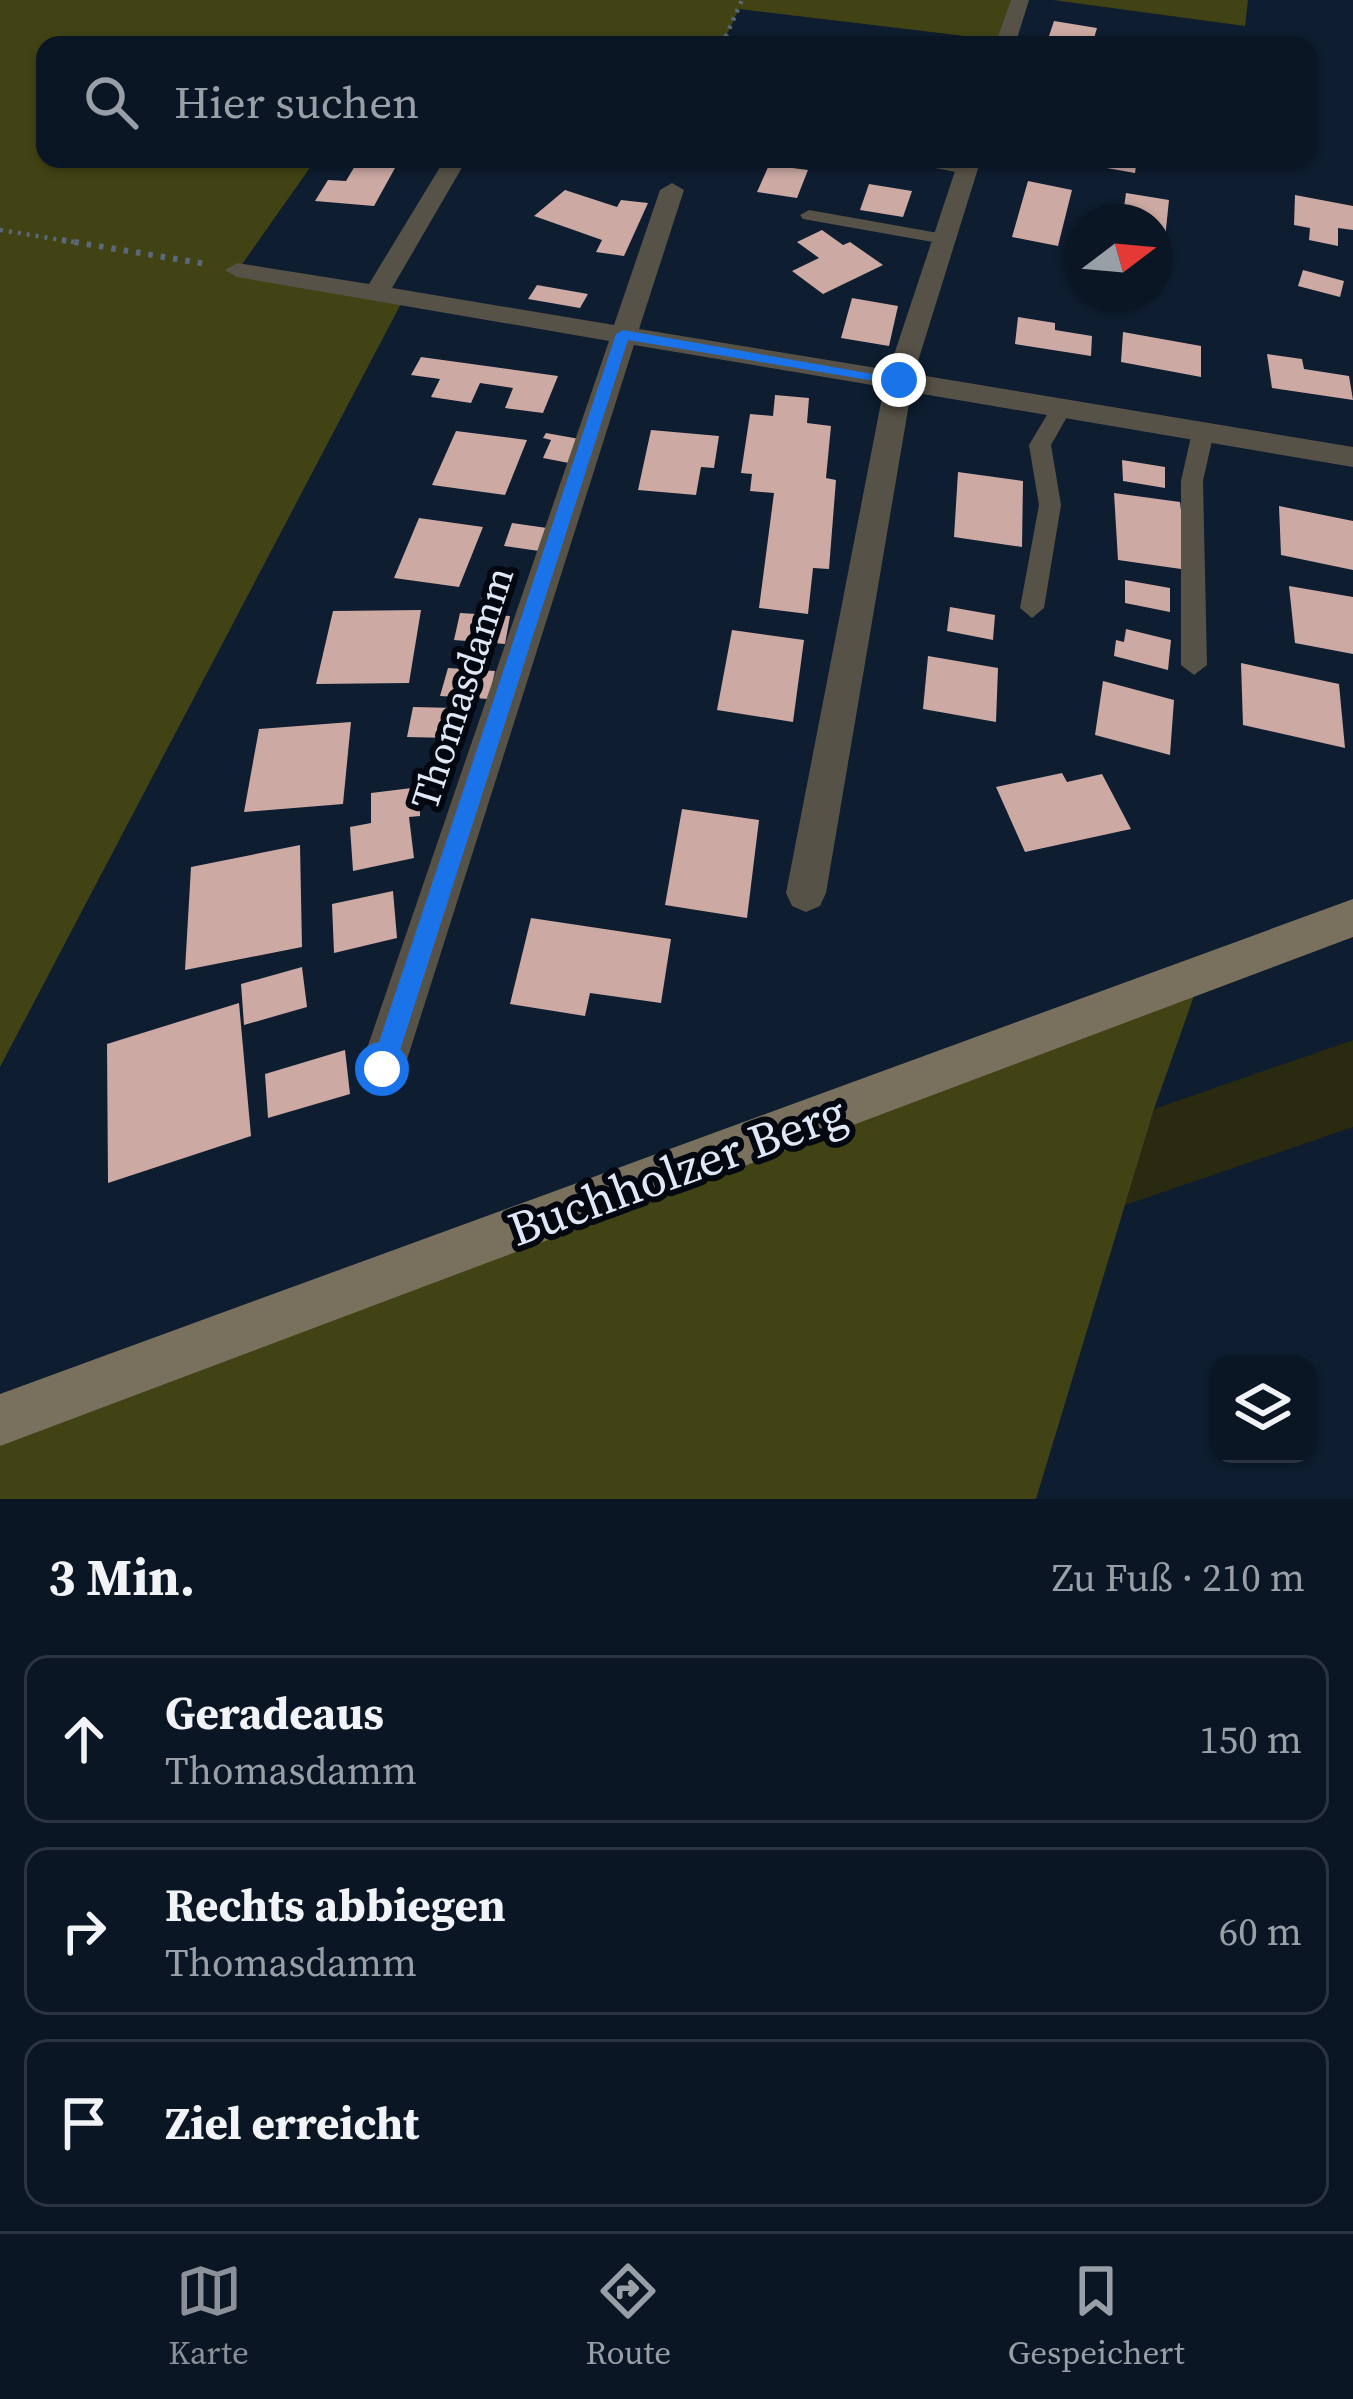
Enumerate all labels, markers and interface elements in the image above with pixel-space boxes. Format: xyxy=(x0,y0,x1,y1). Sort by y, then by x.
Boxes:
search box xyxy=(36,36,1317,168)
icon: search xyxy=(78,69,144,135)
text: Hier suchen xyxy=(174,71,419,133)
north arrow xyxy=(1065,204,1173,312)
route end xyxy=(872,353,926,407)
street label: Thomasdamm xyxy=(398,560,526,816)
route start xyxy=(355,1042,409,1096)
street label: Buchholzer Berg xyxy=(499,1078,855,1262)
map controls xyxy=(1209,1355,1317,1463)
button: layers xyxy=(1209,1355,1317,1463)
text: 3 Min. xyxy=(48,1542,195,1612)
text: Zu Fuß · 210 m xyxy=(1052,1551,1305,1604)
text: Geradeaus xyxy=(165,1682,384,1744)
icon: ahead xyxy=(51,1706,117,1772)
text: 150 m xyxy=(1199,1713,1302,1766)
text: Thomasdamm xyxy=(165,1744,417,1797)
text: Rechts abbiegen xyxy=(165,1874,506,1936)
icon: right xyxy=(51,1898,117,1964)
text: 60 m xyxy=(1219,1905,1302,1958)
text: Thomasdamm xyxy=(165,1936,417,1989)
icon: arrive xyxy=(51,2090,117,2156)
text: Ziel erreicht xyxy=(165,2092,419,2154)
tab: Karte xyxy=(168,2258,249,2375)
tab: Route xyxy=(585,2258,671,2375)
tab: Gespeichert xyxy=(1008,2258,1185,2375)

